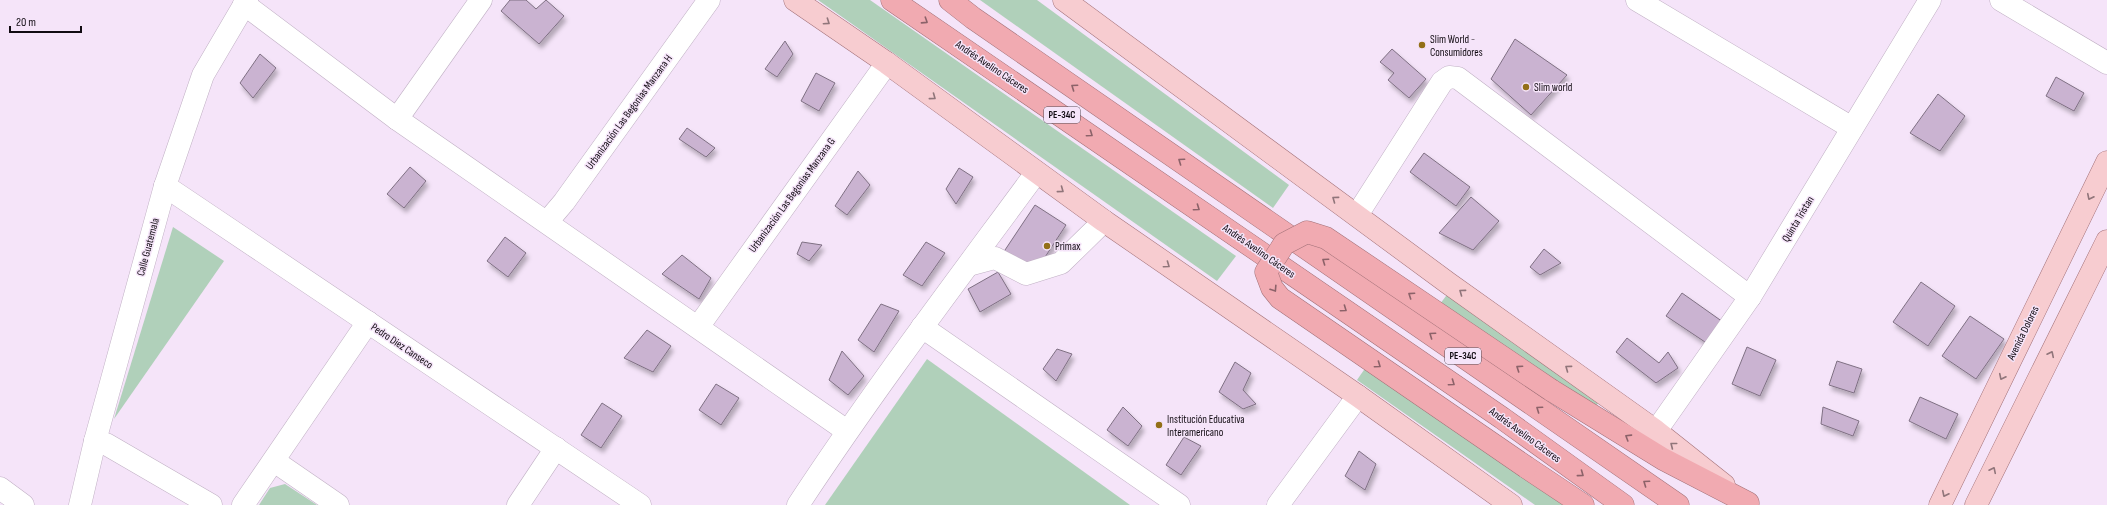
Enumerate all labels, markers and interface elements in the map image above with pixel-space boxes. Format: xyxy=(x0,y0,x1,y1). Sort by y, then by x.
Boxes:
scale bar xyxy=(10,8,81,34)
text: 20 m xyxy=(16,15,36,30)
one-way arrow xyxy=(823,17,830,25)
one-way arrow xyxy=(920,17,927,24)
place label: Slim World - Consumidores xyxy=(1430,33,1483,59)
street label: Andrés Avelino Cáceres xyxy=(952,37,1031,96)
marker: Slim World - Consumidores xyxy=(1417,40,1427,50)
street label: Urbanización Las Begonias Manzana H xyxy=(583,52,675,172)
place label: Slim world xyxy=(1534,81,1573,94)
marker: Slim world xyxy=(1521,82,1531,92)
one-way arrow xyxy=(1071,84,1078,92)
one-way arrow xyxy=(929,92,936,99)
road number: PE-34C xyxy=(1044,107,1080,123)
one-way arrow xyxy=(1086,129,1093,137)
street label: Urbanización Las Begonias Manzana G xyxy=(746,135,838,255)
one-way arrow xyxy=(1178,158,1185,166)
one-way arrow xyxy=(1056,185,1063,192)
street label: Quinta Tristan xyxy=(1779,193,1817,244)
one-way arrow xyxy=(2087,193,2095,200)
one-way arrow xyxy=(1332,196,1339,203)
one-way arrow xyxy=(1193,203,1200,211)
street label: Calle Guatemala xyxy=(134,217,162,277)
street label: Andrés Avelino Cáceres xyxy=(1219,221,1298,281)
place label: Primax xyxy=(1055,240,1080,253)
marker: Primax xyxy=(1042,241,1052,251)
one-way arrow xyxy=(1323,259,1330,266)
one-way arrow xyxy=(1163,260,1170,268)
one-way arrow xyxy=(1269,284,1276,291)
one-way arrow xyxy=(1459,290,1466,297)
one-way arrow xyxy=(1408,292,1415,300)
one-way arrow xyxy=(1340,304,1347,311)
street label: Avenida Dolores xyxy=(2004,304,2042,363)
street label: Pedro Diez Canseco xyxy=(369,321,436,372)
one-way arrow xyxy=(1430,333,1437,340)
road number: PE-34C xyxy=(1445,348,1481,364)
one-way arrow xyxy=(2046,350,2054,358)
one-way arrow xyxy=(1374,360,1381,368)
one-way arrow xyxy=(1516,365,1523,373)
one-way arrow xyxy=(1565,366,1572,373)
one-way arrow xyxy=(1999,372,2007,380)
one-way arrow xyxy=(1447,378,1454,385)
street label: Andrés Avelino Cáceres xyxy=(1486,404,1563,465)
one-way arrow xyxy=(1537,407,1544,414)
place label: Institución Educativa Interamericano xyxy=(1167,413,1245,439)
marker: Institución Educativa Interamericano xyxy=(1154,420,1164,430)
one-way arrow xyxy=(1625,434,1632,442)
one-way arrow xyxy=(1670,442,1677,449)
one-way arrow xyxy=(1989,467,1996,474)
one-way arrow xyxy=(1576,469,1583,476)
one-way arrow xyxy=(1644,481,1651,488)
one-way arrow xyxy=(1942,489,1950,497)

